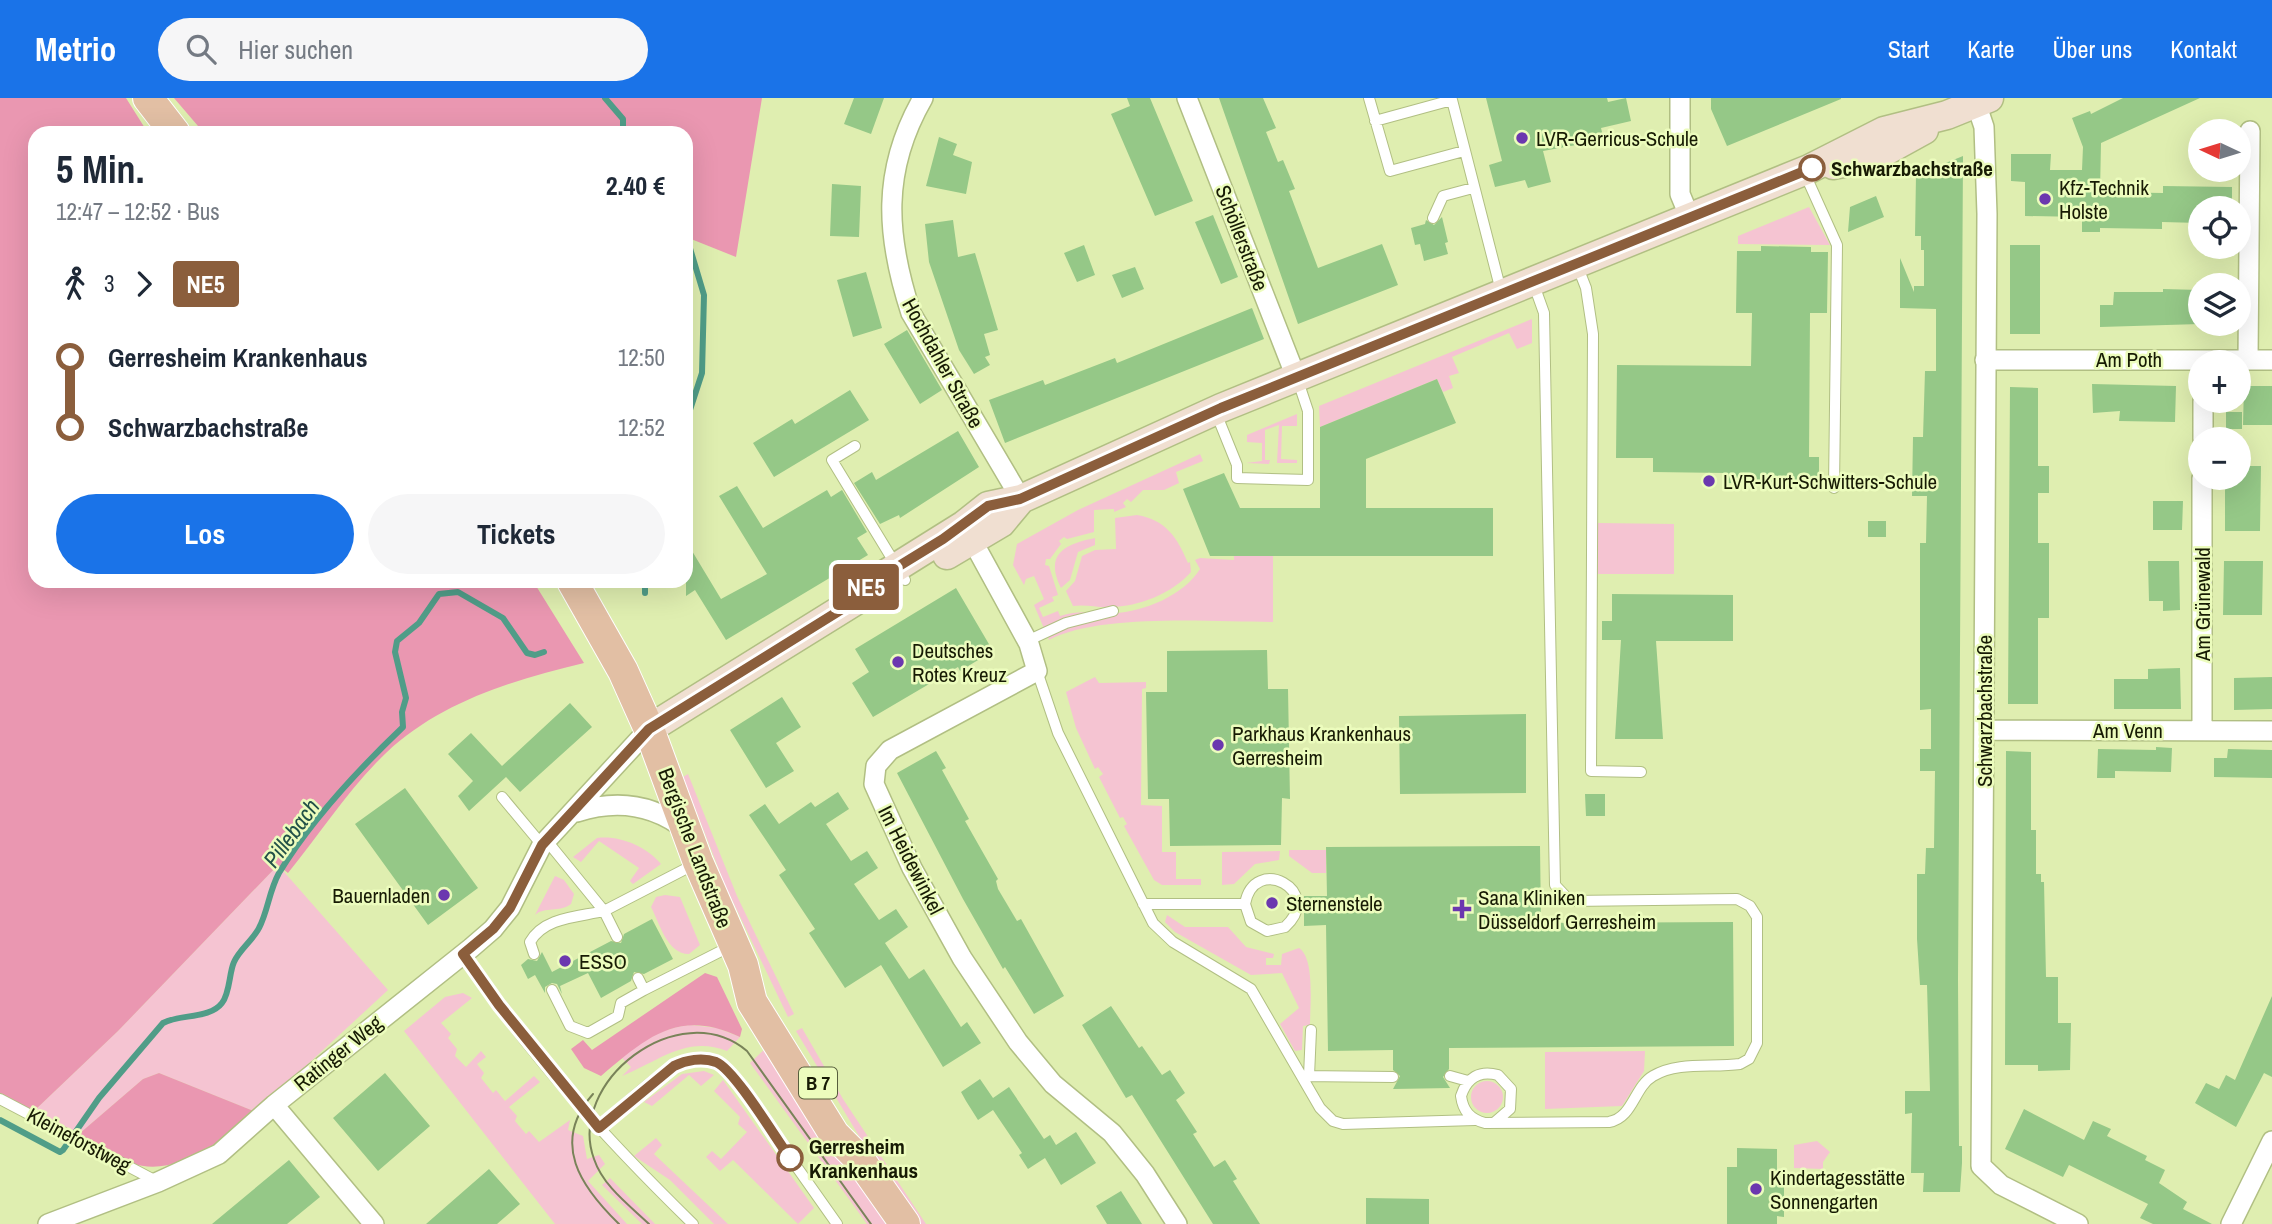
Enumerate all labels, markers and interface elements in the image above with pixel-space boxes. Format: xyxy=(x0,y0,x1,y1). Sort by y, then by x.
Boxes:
search box xyxy=(158,18,648,81)
text: Metrio xyxy=(35,27,116,71)
icon: search xyxy=(182,30,220,68)
text: Hier suchen xyxy=(238,32,353,67)
text: Start xyxy=(1888,33,1929,65)
text: Karte xyxy=(1967,33,2014,65)
text: Über uns xyxy=(2052,33,2132,65)
text: Kontakt xyxy=(2170,33,2237,65)
north arrow xyxy=(2188,119,2250,182)
map controls xyxy=(2188,119,2251,490)
place label: LVR-Gerricus-Schule xyxy=(1536,124,1698,153)
marker: LVR-Gerricus-Schule xyxy=(1514,130,1530,146)
text: 5 Min. xyxy=(56,144,144,195)
place label: Schwarzbachstraße xyxy=(1831,154,1993,183)
marker: Schwarzbachstraße xyxy=(1799,155,1825,181)
text: 2.40 € xyxy=(606,168,665,203)
place label: Kfz-Technik Holste xyxy=(2059,173,2149,226)
street label: Schöllerstraße xyxy=(1209,181,1275,295)
marker: Kfz-Technik Holste xyxy=(2037,191,2053,207)
text: 12:47 – 12:52 · Bus xyxy=(56,196,220,227)
button: locate xyxy=(2188,196,2251,259)
icon: walk xyxy=(56,265,94,303)
icon: forward xyxy=(125,265,163,303)
text: 3 xyxy=(104,268,115,299)
text: NE5 xyxy=(187,268,225,300)
button: layers xyxy=(2188,273,2251,336)
street label: Hochdahler Straße xyxy=(895,293,991,433)
text: Gerresheim Krankenhaus xyxy=(108,340,368,375)
text: 12:50 xyxy=(618,342,665,373)
street label: Am Poth xyxy=(2095,345,2162,374)
button: + xyxy=(2188,350,2251,413)
text: Schwarzbachstraße xyxy=(108,410,308,445)
text: 12:52 xyxy=(618,412,665,443)
button: − xyxy=(2188,427,2251,490)
place label: LVR-Kurt-Schwitters-Schule xyxy=(1723,467,1937,496)
marker: LVR-Kurt-Schwitters-Schule xyxy=(1701,473,1717,489)
button: Los xyxy=(56,494,354,574)
button: Tickets xyxy=(368,494,665,574)
street label: Am Grünewald xyxy=(2188,547,2217,662)
line badge: NE5 xyxy=(826,564,906,610)
text: NE5 xyxy=(847,571,885,603)
street label: Schwarzbachstraße xyxy=(1970,635,1999,787)
place label: Deutsches Rotes Kreuz xyxy=(912,636,1007,689)
marker: Deutsches Rotes Kreuz xyxy=(890,654,906,670)
street label: Am Venn xyxy=(2092,716,2163,745)
place label: Parkhaus Krankenhaus Gerresheim xyxy=(1232,719,1411,772)
marker: Parkhaus Krankenhaus Gerresheim xyxy=(1210,737,1226,753)
street label: Bergische Landstraße xyxy=(651,764,739,932)
water label: Pillebach xyxy=(256,793,326,873)
street label: Im Heidewinkel xyxy=(871,801,951,919)
place label: Bauernladen xyxy=(332,881,430,910)
place label: Sana Kliniken Düsseldorf Gerresheim xyxy=(1478,883,1656,936)
marker: Bauernladen xyxy=(436,887,452,903)
place label: Sternenstele xyxy=(1286,889,1383,918)
marker: Sternenstele xyxy=(1264,895,1280,911)
marker: Sana Kliniken Düsseldorf Gerresheim xyxy=(1452,899,1472,919)
place label: ESSO xyxy=(579,947,627,976)
marker: ESSO xyxy=(557,953,573,969)
street label: Ratinger Weg xyxy=(288,1008,389,1098)
road number: B 7 xyxy=(799,1068,837,1099)
street label: Kleineforstweg xyxy=(22,1100,136,1180)
place label: Gerresheim Krankenhaus xyxy=(809,1132,918,1185)
marker: Gerresheim Krankenhaus xyxy=(777,1145,803,1171)
place label: Kindertagesstätte Sonnengarten xyxy=(1770,1163,1905,1216)
marker: Kindertagesstätte Sonnengarten xyxy=(1748,1181,1764,1197)

